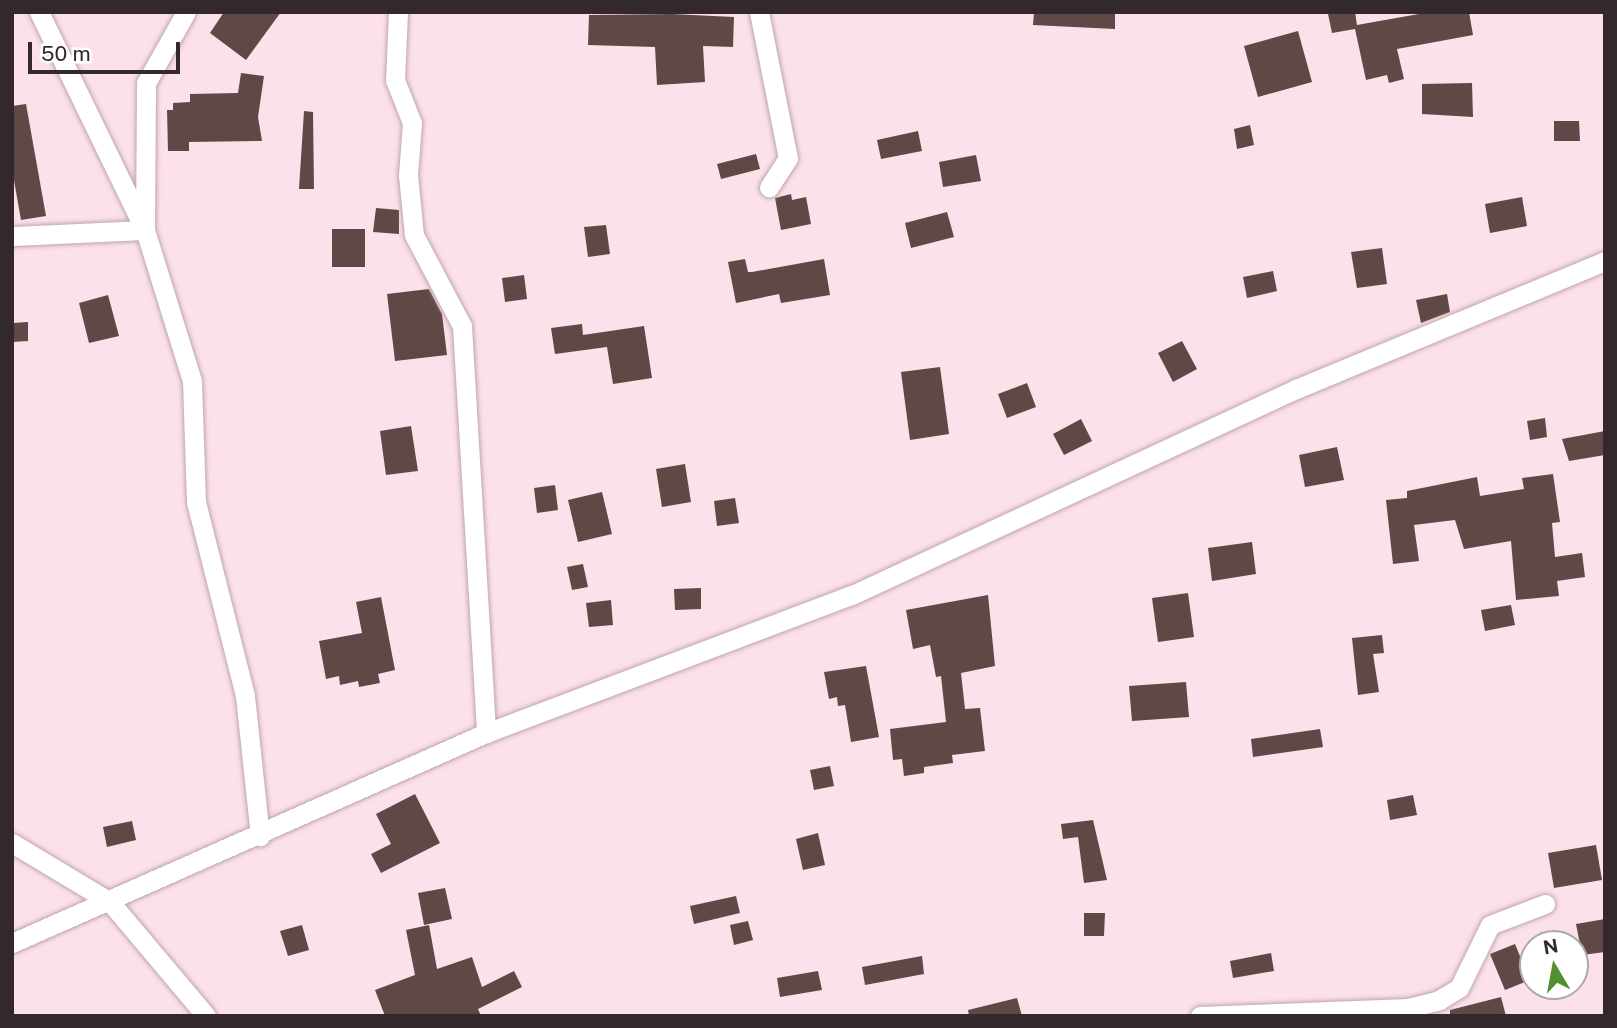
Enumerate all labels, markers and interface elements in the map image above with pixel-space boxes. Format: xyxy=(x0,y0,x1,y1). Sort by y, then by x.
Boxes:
scale bar xyxy=(32,28,184,72)
text: 50 m xyxy=(41,41,91,66)
north arrow xyxy=(1519,930,1589,1000)
text: N xyxy=(1541,934,1560,958)

